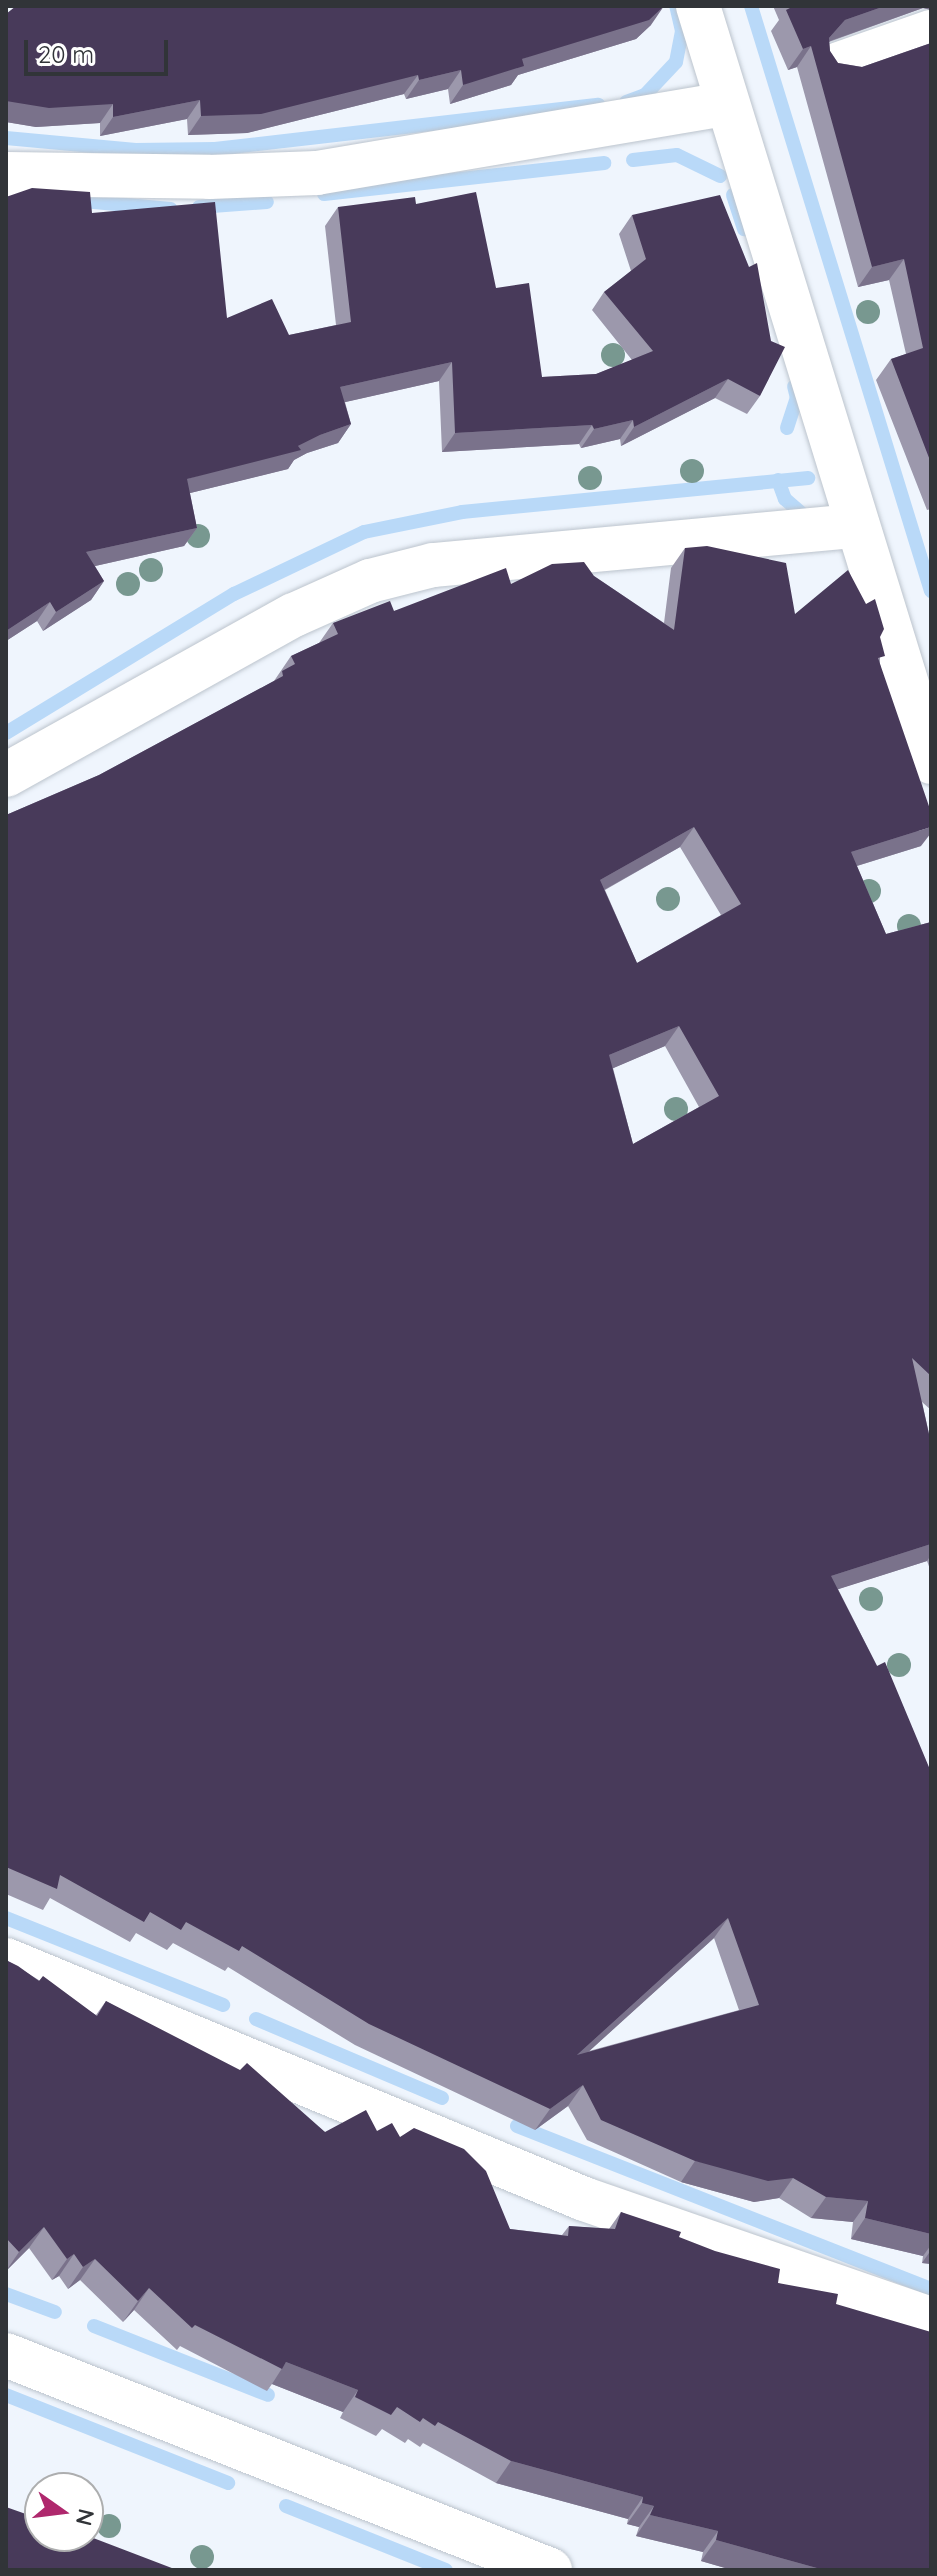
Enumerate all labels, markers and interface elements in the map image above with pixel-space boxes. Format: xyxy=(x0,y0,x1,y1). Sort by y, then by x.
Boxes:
scale bar xyxy=(28,24,172,74)
text: 20 m xyxy=(38,39,94,69)
north arrow xyxy=(24,2472,104,2552)
text: N xyxy=(70,2506,101,2529)

